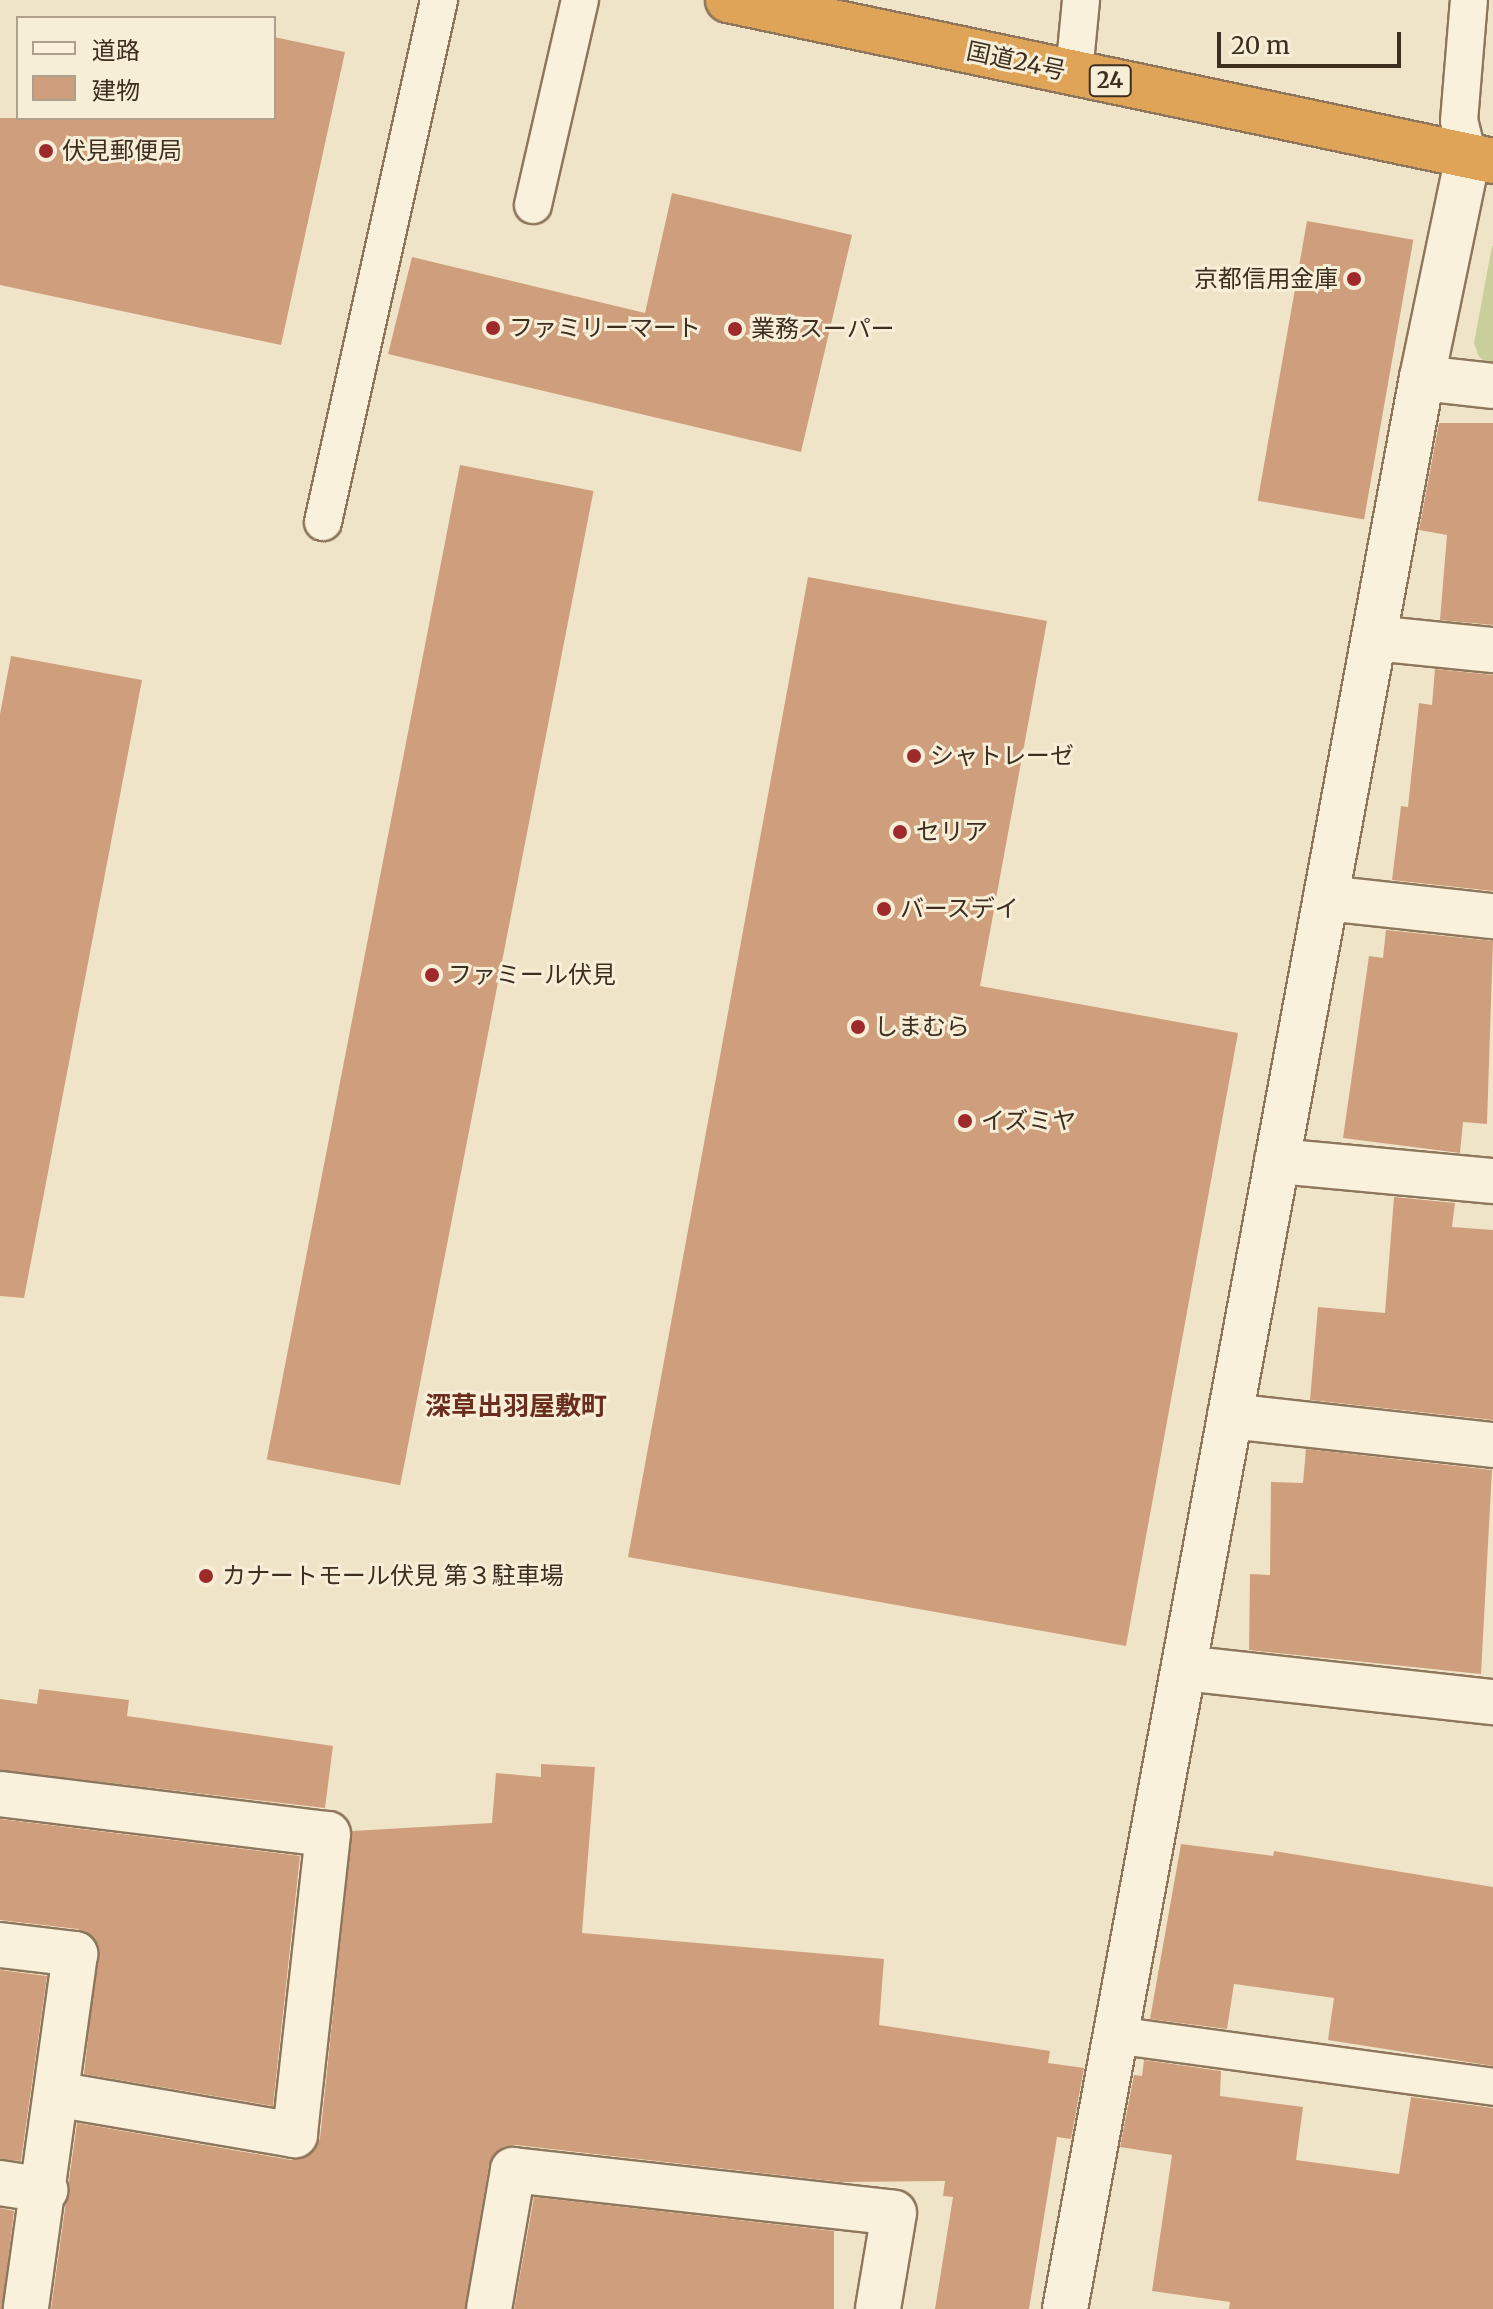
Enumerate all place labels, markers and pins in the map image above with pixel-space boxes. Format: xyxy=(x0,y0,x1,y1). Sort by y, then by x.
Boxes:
place label: 伏見郵便局 xyxy=(62,137,182,165)
marker: 伏見郵便局 xyxy=(37,142,55,160)
place label: 京都信用金庫 xyxy=(1194,265,1338,293)
marker: 京都信用金庫 xyxy=(1345,270,1363,288)
place label: ファミリーマート xyxy=(509,314,701,342)
place label: 業務スーパー xyxy=(751,315,895,343)
marker: ファミリーマート xyxy=(484,319,502,337)
marker: 業務スーパー xyxy=(726,320,744,338)
place label: シャトレーゼ xyxy=(930,742,1074,770)
marker: シャトレーゼ xyxy=(905,747,923,765)
place label: セリア xyxy=(916,818,988,846)
marker: セリア xyxy=(891,823,909,841)
place label: バースデイ xyxy=(900,895,1020,923)
marker: バースデイ xyxy=(875,900,893,918)
place label: ファミール伏見 xyxy=(448,961,616,989)
marker: ファミール伏見 xyxy=(423,966,441,984)
place label: しまむら xyxy=(874,1013,970,1041)
marker: しまむら xyxy=(849,1018,867,1036)
place label: イズミヤ xyxy=(981,1107,1077,1135)
marker: イズミヤ xyxy=(956,1112,974,1130)
place label: カナートモール伏見 第３駐車場 xyxy=(222,1562,564,1590)
marker: カナートモール伏見 第３駐車場 xyxy=(197,1567,215,1585)

